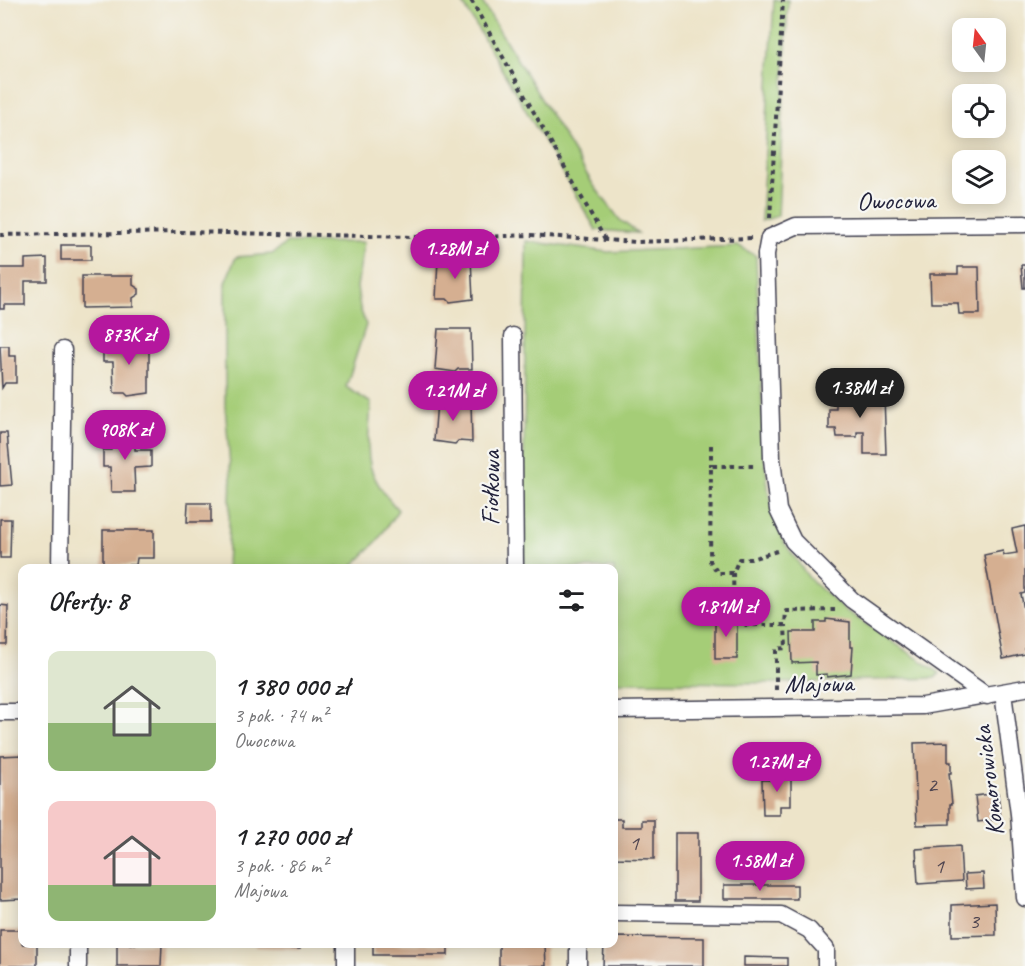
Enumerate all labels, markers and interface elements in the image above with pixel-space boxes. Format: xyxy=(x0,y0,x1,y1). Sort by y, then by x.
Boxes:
north arrow xyxy=(952,18,1006,72)
map controls xyxy=(952,18,1006,204)
button: locate xyxy=(952,84,1006,138)
button: layers xyxy=(952,150,1006,204)
street label: Owocowa xyxy=(857,183,938,218)
pin: 1.28M zł xyxy=(393,229,517,280)
text: 1.28M zł xyxy=(424,236,486,261)
pin: 873K zł xyxy=(74,315,184,366)
text: 873K zł xyxy=(103,322,155,347)
pin: 1.38M zł xyxy=(798,368,922,419)
pin: 1.21M zł xyxy=(391,371,515,422)
text: 1.38M zł xyxy=(829,375,891,400)
text: 1.21M zł xyxy=(422,378,484,403)
pin: 908K zł xyxy=(70,410,180,461)
text: 908K zł xyxy=(99,417,151,442)
street label: Fiołkowa xyxy=(474,449,507,525)
text: Oferty: 8 xyxy=(48,584,128,617)
icon: filters xyxy=(555,584,588,617)
pin: 1.81M zł xyxy=(664,587,788,638)
text: 1.81M zł xyxy=(695,594,757,619)
street label: Majowa xyxy=(784,666,856,701)
text: 1 380 000 zł xyxy=(234,670,349,703)
icon: home xyxy=(96,675,168,747)
text: 3 pok. · 74 m² xyxy=(234,703,328,728)
street label: Komorowicka xyxy=(965,723,1012,838)
text: Owocowa xyxy=(234,728,294,753)
pin: 1.27M zł xyxy=(715,742,839,793)
text: 1.27M zł xyxy=(746,749,808,774)
house number: 2 xyxy=(927,771,939,799)
text: 1 270 000 zł xyxy=(234,820,349,853)
icon: home xyxy=(96,825,168,897)
house number: 1 xyxy=(629,829,640,857)
pin: 1.58M zł xyxy=(698,841,822,892)
text: 1.58M zł xyxy=(730,848,790,873)
house number: 1 xyxy=(934,852,945,880)
text: 3 pok. · 86 m² xyxy=(234,853,328,878)
text: Majowa xyxy=(234,878,287,903)
house number: 3 xyxy=(969,907,981,935)

